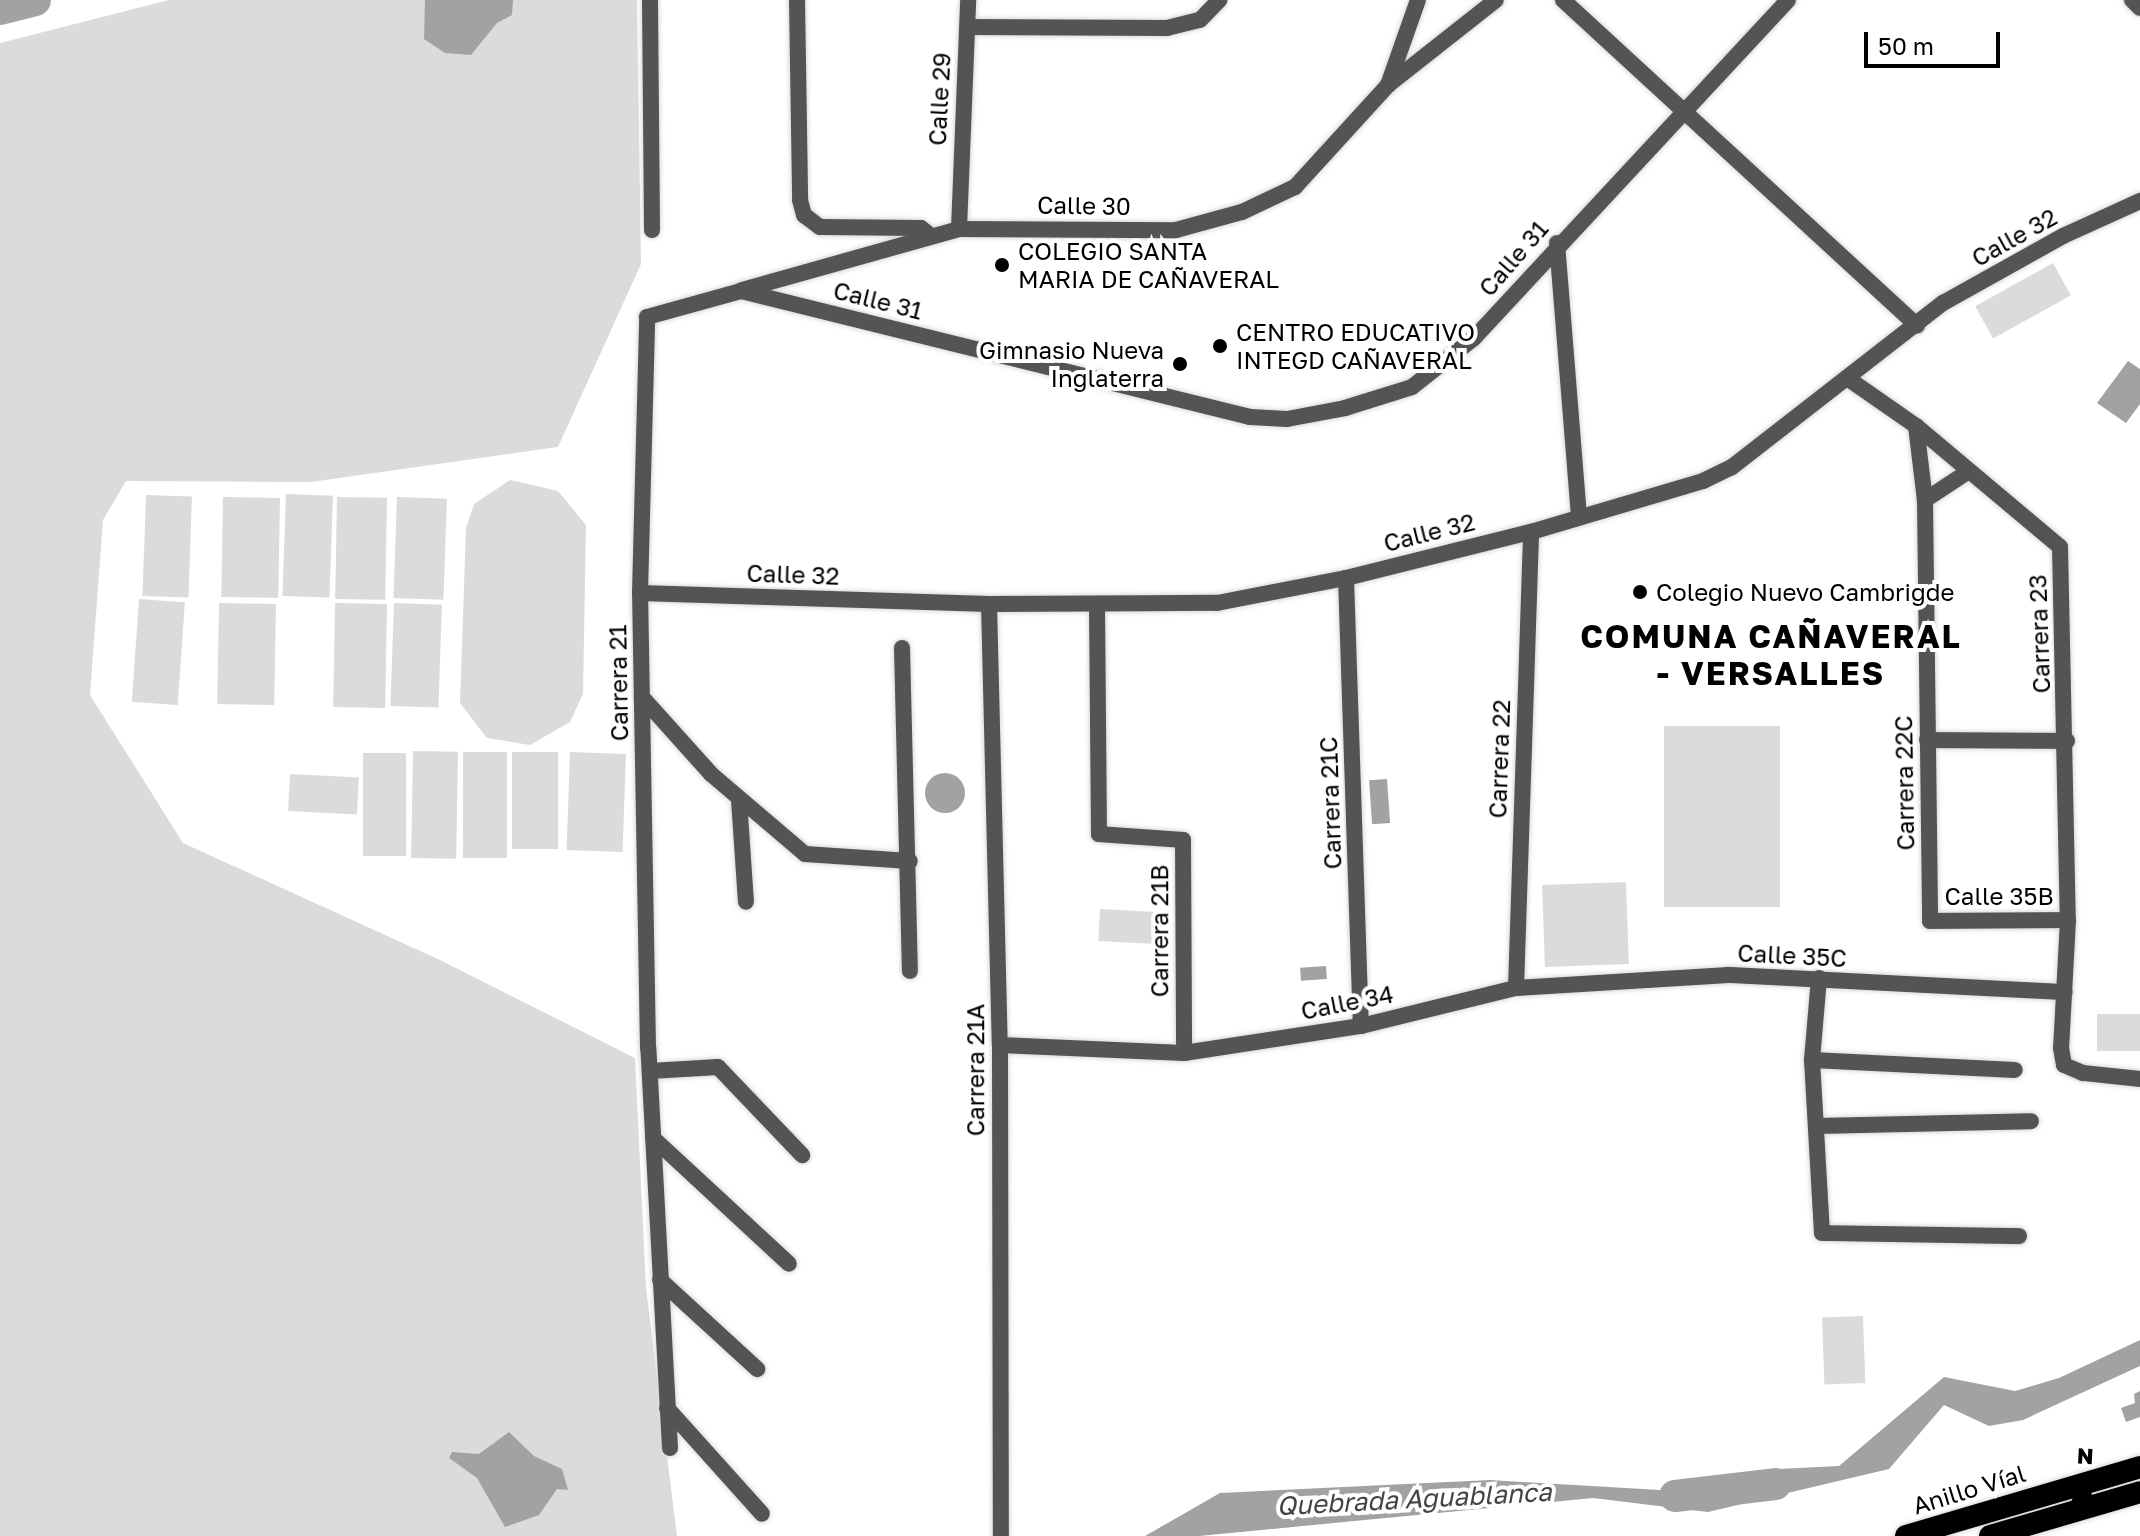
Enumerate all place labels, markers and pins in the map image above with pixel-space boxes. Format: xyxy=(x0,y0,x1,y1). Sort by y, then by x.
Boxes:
place label: COLEGIO SANTA MARIA DE CAÑAVERAL xyxy=(1018,237,1279,293)
marker: COLEGIO SANTA MARIA DE CAÑAVERAL xyxy=(993,256,1011,274)
place label: CENTRO EDUCATIVO INTEGD CAÑAVERAL xyxy=(1236,318,1475,374)
place label: Gimnasio Nueva Inglaterra xyxy=(979,336,1164,392)
marker: CENTRO EDUCATIVO INTEGD CAÑAVERAL xyxy=(1211,337,1229,355)
marker: Gimnasio Nueva Inglaterra xyxy=(1171,355,1189,373)
place label: Colegio Nuevo Cambrigde xyxy=(1656,578,1954,606)
marker: Colegio Nuevo Cambrigde xyxy=(1631,583,1649,601)

